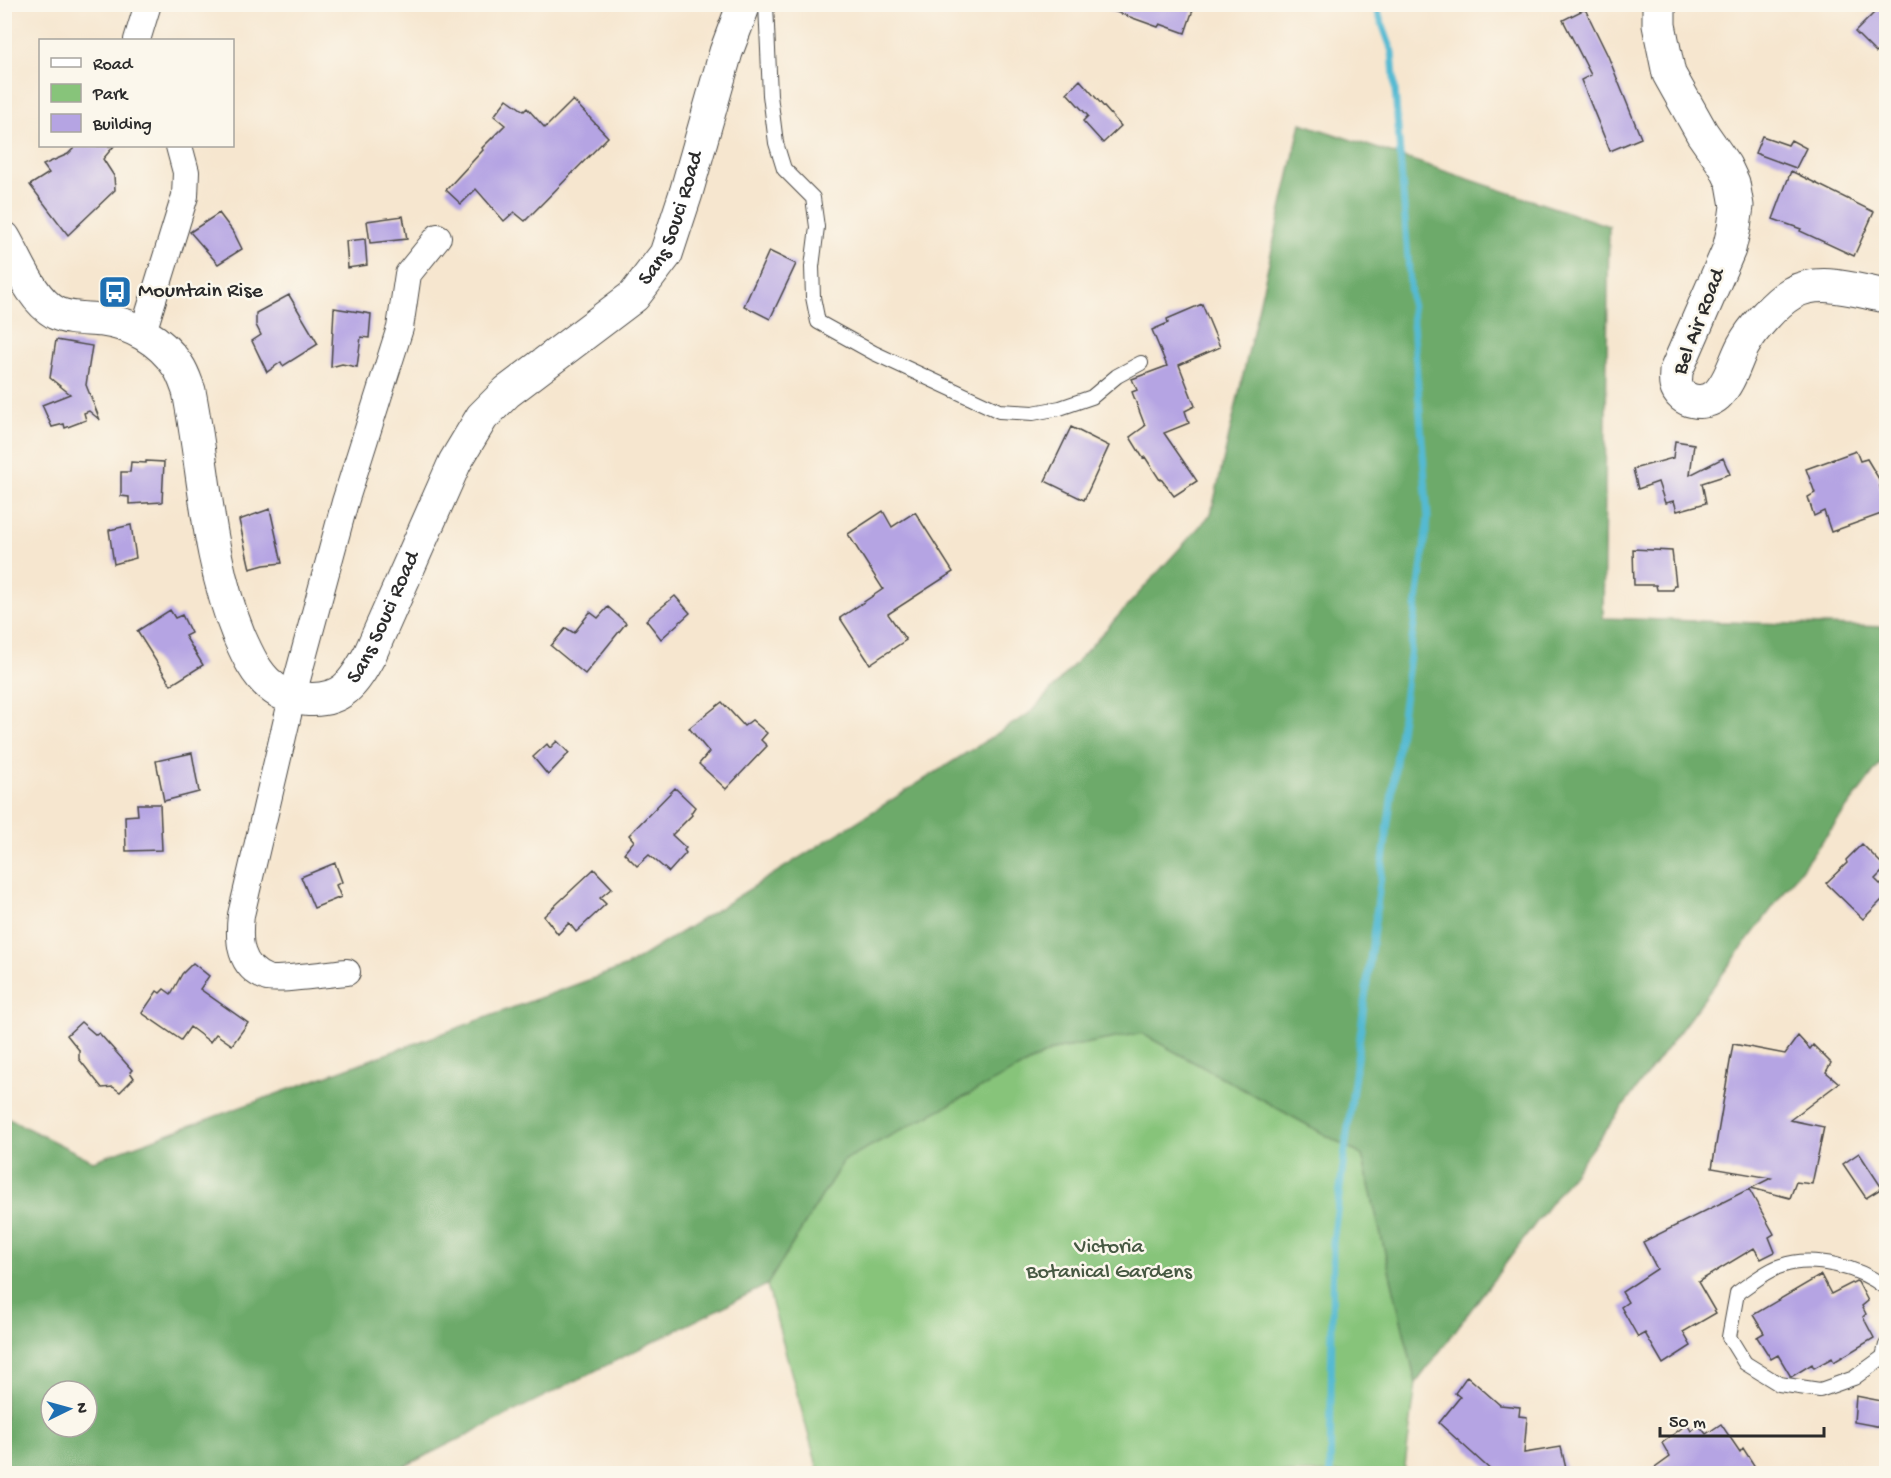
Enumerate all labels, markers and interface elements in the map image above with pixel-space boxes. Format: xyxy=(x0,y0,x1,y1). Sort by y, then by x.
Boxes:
legend xyxy=(39,39,234,147)
text: Road xyxy=(93,55,134,76)
text: Park xyxy=(92,85,129,106)
text: Building xyxy=(92,115,152,136)
street label: Sans Souci Road xyxy=(633,147,711,291)
street label: Bel Air Road xyxy=(1668,263,1733,380)
bus stop icon: Mountain Rise xyxy=(97,274,133,310)
place label: Mountain Rise xyxy=(138,279,263,305)
street label: Sans Souci Road xyxy=(342,546,427,690)
park label: Victoria Botanical Gardens xyxy=(1025,1235,1193,1286)
north arrow xyxy=(39,1379,99,1439)
scale bar xyxy=(1660,1400,1824,1438)
text: N xyxy=(71,1402,90,1415)
text: 50 m xyxy=(1669,1413,1706,1434)

